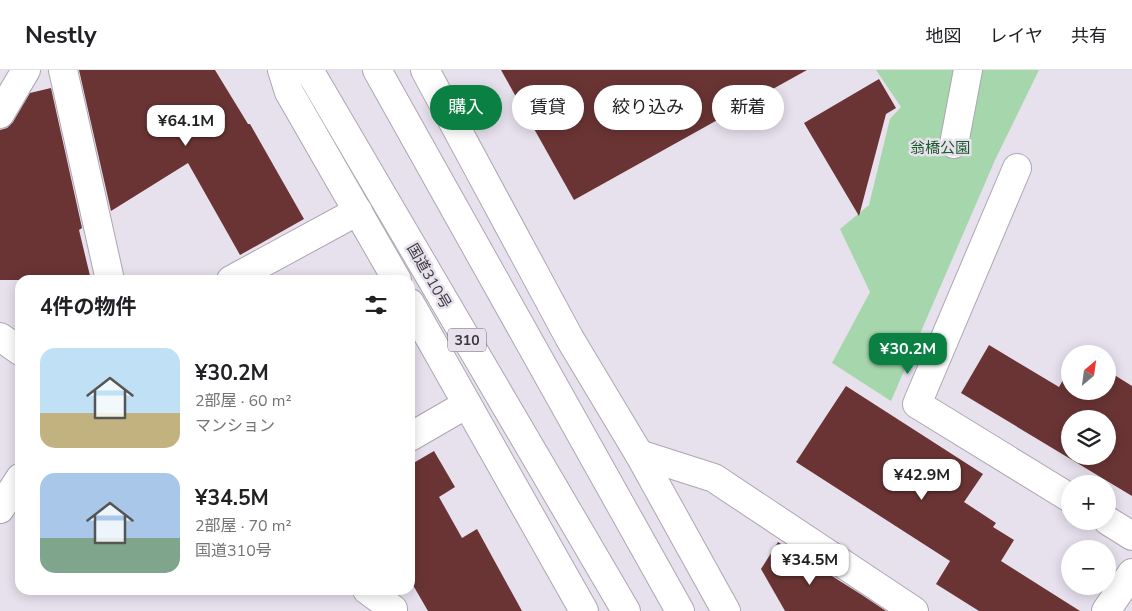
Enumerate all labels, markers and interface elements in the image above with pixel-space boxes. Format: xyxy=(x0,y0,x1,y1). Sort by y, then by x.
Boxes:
text: Nestly xyxy=(25,19,97,51)
text: 地図 xyxy=(926,24,962,48)
text: レイヤ xyxy=(990,24,1043,48)
text: 共有 xyxy=(1071,24,1107,48)
chip: 購入 xyxy=(430,85,502,130)
chip: 賃貸 xyxy=(512,85,584,130)
chip: 絞り込み xyxy=(594,85,702,130)
chip: 新着 xyxy=(712,85,784,130)
pin: ¥64.1M xyxy=(145,104,227,147)
text: ¥64.1M xyxy=(158,110,214,132)
park label: 翁橋公園 xyxy=(910,138,970,158)
street label: 国道310号 xyxy=(402,240,456,312)
icon: filters xyxy=(362,291,390,319)
text: 4件の物件 xyxy=(40,293,137,321)
road number: 310 xyxy=(448,328,486,352)
pin: ¥30.2M xyxy=(867,332,949,375)
text: ¥30.2M xyxy=(880,338,936,360)
north arrow xyxy=(1061,345,1116,400)
map controls xyxy=(1061,345,1116,595)
text: ¥30.2M xyxy=(195,359,269,387)
icon: home xyxy=(80,368,140,428)
text: 2部屋 · 60 m² xyxy=(195,390,292,412)
button: layers xyxy=(1061,410,1116,465)
text: マンション xyxy=(195,415,275,437)
pin: ¥42.9M xyxy=(881,458,963,501)
text: ¥42.9M xyxy=(894,464,950,486)
button: + xyxy=(1061,475,1116,530)
text: ¥34.5M xyxy=(195,484,269,512)
icon: home xyxy=(80,493,140,553)
text: 2部屋 · 70 m² xyxy=(195,515,292,537)
text: 国道310号 xyxy=(195,540,272,562)
button: − xyxy=(1061,540,1116,595)
pin: ¥34.5M xyxy=(769,544,851,586)
text: ¥34.5M xyxy=(782,549,838,571)

